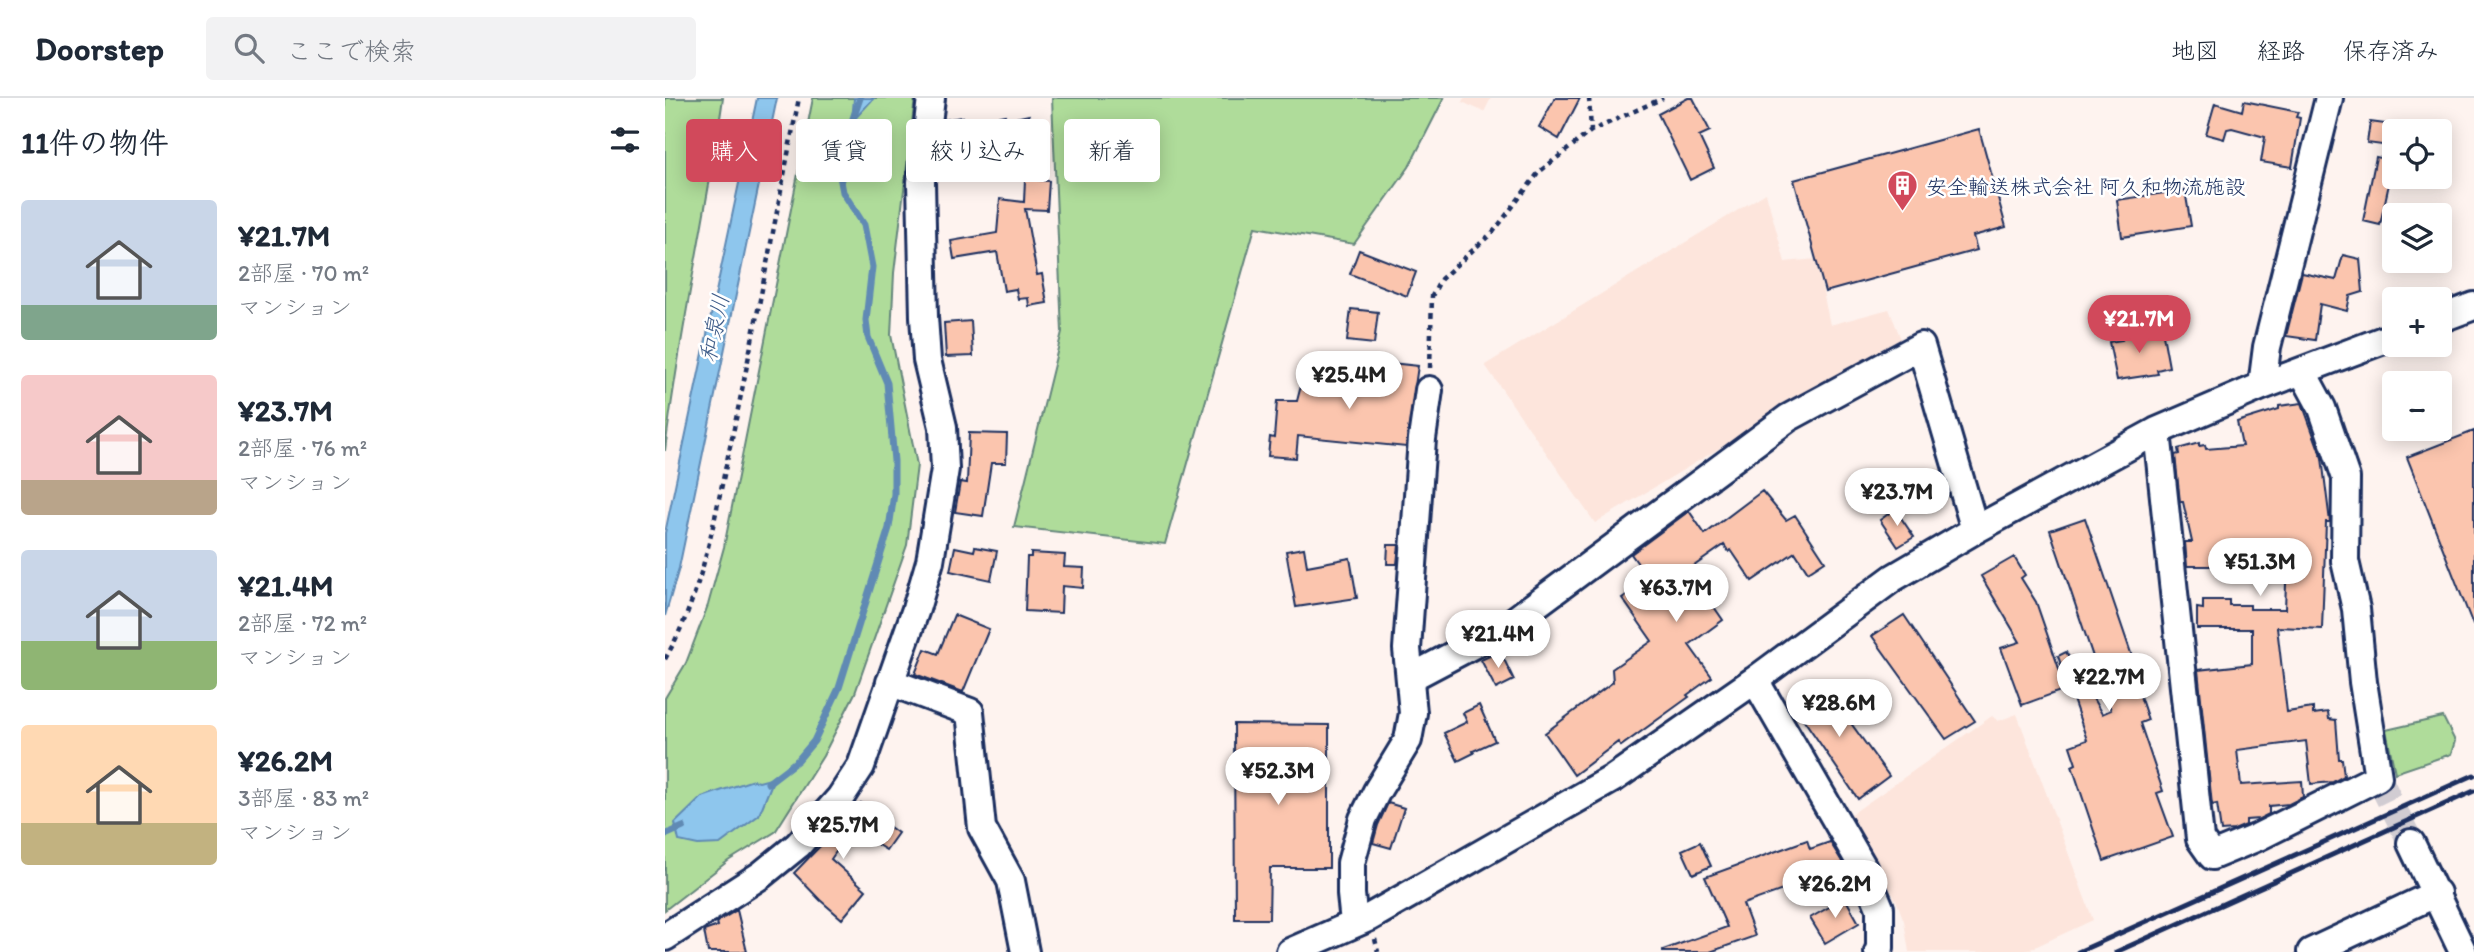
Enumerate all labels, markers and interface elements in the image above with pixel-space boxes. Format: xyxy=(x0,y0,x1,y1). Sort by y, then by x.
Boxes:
search box xyxy=(206,17,696,80)
text: Doorstep xyxy=(35,29,164,68)
icon: search xyxy=(230,29,268,67)
text: ここで検索 xyxy=(286,35,416,67)
text: 地図 xyxy=(2171,36,2219,65)
text: 経路 xyxy=(2257,36,2305,65)
text: 保存済み xyxy=(2343,36,2439,65)
chip: 購入 xyxy=(686,119,782,182)
chip: 賃貸 xyxy=(796,119,892,182)
chip: 絞り込み xyxy=(906,119,1050,182)
chip: 新着 xyxy=(1064,119,1160,182)
map controls xyxy=(2382,119,2452,441)
button: locate xyxy=(2382,119,2452,189)
icon: filters xyxy=(606,121,644,159)
text: 11件の物件 xyxy=(21,124,169,161)
building icon: 安全輸送株式会社 阿久和物流施設 xyxy=(1886,169,1920,213)
place label: 安全輸送株式会社 阿久和物流施設 xyxy=(1926,174,2246,199)
button: layers xyxy=(2382,203,2452,273)
text: ¥21.7M xyxy=(238,217,330,254)
icon: home xyxy=(77,228,161,312)
text: 2部屋 · 70 m² xyxy=(238,259,369,287)
button: + xyxy=(2382,287,2452,357)
water label: 和泉川 xyxy=(693,291,735,365)
text: マンション xyxy=(238,293,352,321)
pin: ¥21.7M xyxy=(2082,296,2196,355)
text: ¥21.7M xyxy=(2104,304,2174,332)
pin: ¥25.4M xyxy=(1292,352,1406,411)
text: ¥25.4M xyxy=(1312,360,1386,388)
button: − xyxy=(2382,371,2452,441)
text: ¥23.7M xyxy=(238,392,333,429)
icon: home xyxy=(77,403,161,487)
text: 2部屋 · 76 m² xyxy=(238,434,367,462)
text: マンション xyxy=(238,468,352,496)
pin: ¥23.7M xyxy=(1840,468,1954,528)
text: ¥23.7M xyxy=(1861,477,1933,505)
pin: ¥51.3M xyxy=(2203,538,2317,598)
text: ¥51.3M xyxy=(2224,547,2296,575)
pin: ¥63.7M xyxy=(1619,564,1733,624)
text: ¥21.4M xyxy=(238,567,334,604)
text: ¥63.7M xyxy=(1640,573,1712,601)
icon: home xyxy=(77,578,161,662)
text: 2部屋 · 72 m² xyxy=(238,609,367,637)
pin: ¥21.4M xyxy=(1441,610,1555,670)
text: ¥21.4M xyxy=(1461,619,1535,647)
text: マンション xyxy=(238,643,352,671)
pin: ¥22.7M xyxy=(2052,654,2166,713)
text: ¥22.7M xyxy=(2073,662,2145,690)
pin: ¥28.6M xyxy=(1782,680,1896,739)
text: ¥28.6M xyxy=(1802,688,1876,716)
text: ¥26.2M xyxy=(238,742,333,779)
pin: ¥52.3M xyxy=(1221,748,1335,807)
icon: home xyxy=(77,753,161,837)
text: ¥52.3M xyxy=(1241,756,1315,784)
text: 3部屋 · 83 m² xyxy=(238,784,369,812)
pin: ¥25.7M xyxy=(786,802,900,861)
text: ¥25.7M xyxy=(807,810,879,838)
text: マンション xyxy=(238,818,352,846)
pin: ¥26.2M xyxy=(1778,860,1892,920)
text: ¥26.2M xyxy=(1799,869,1871,897)

